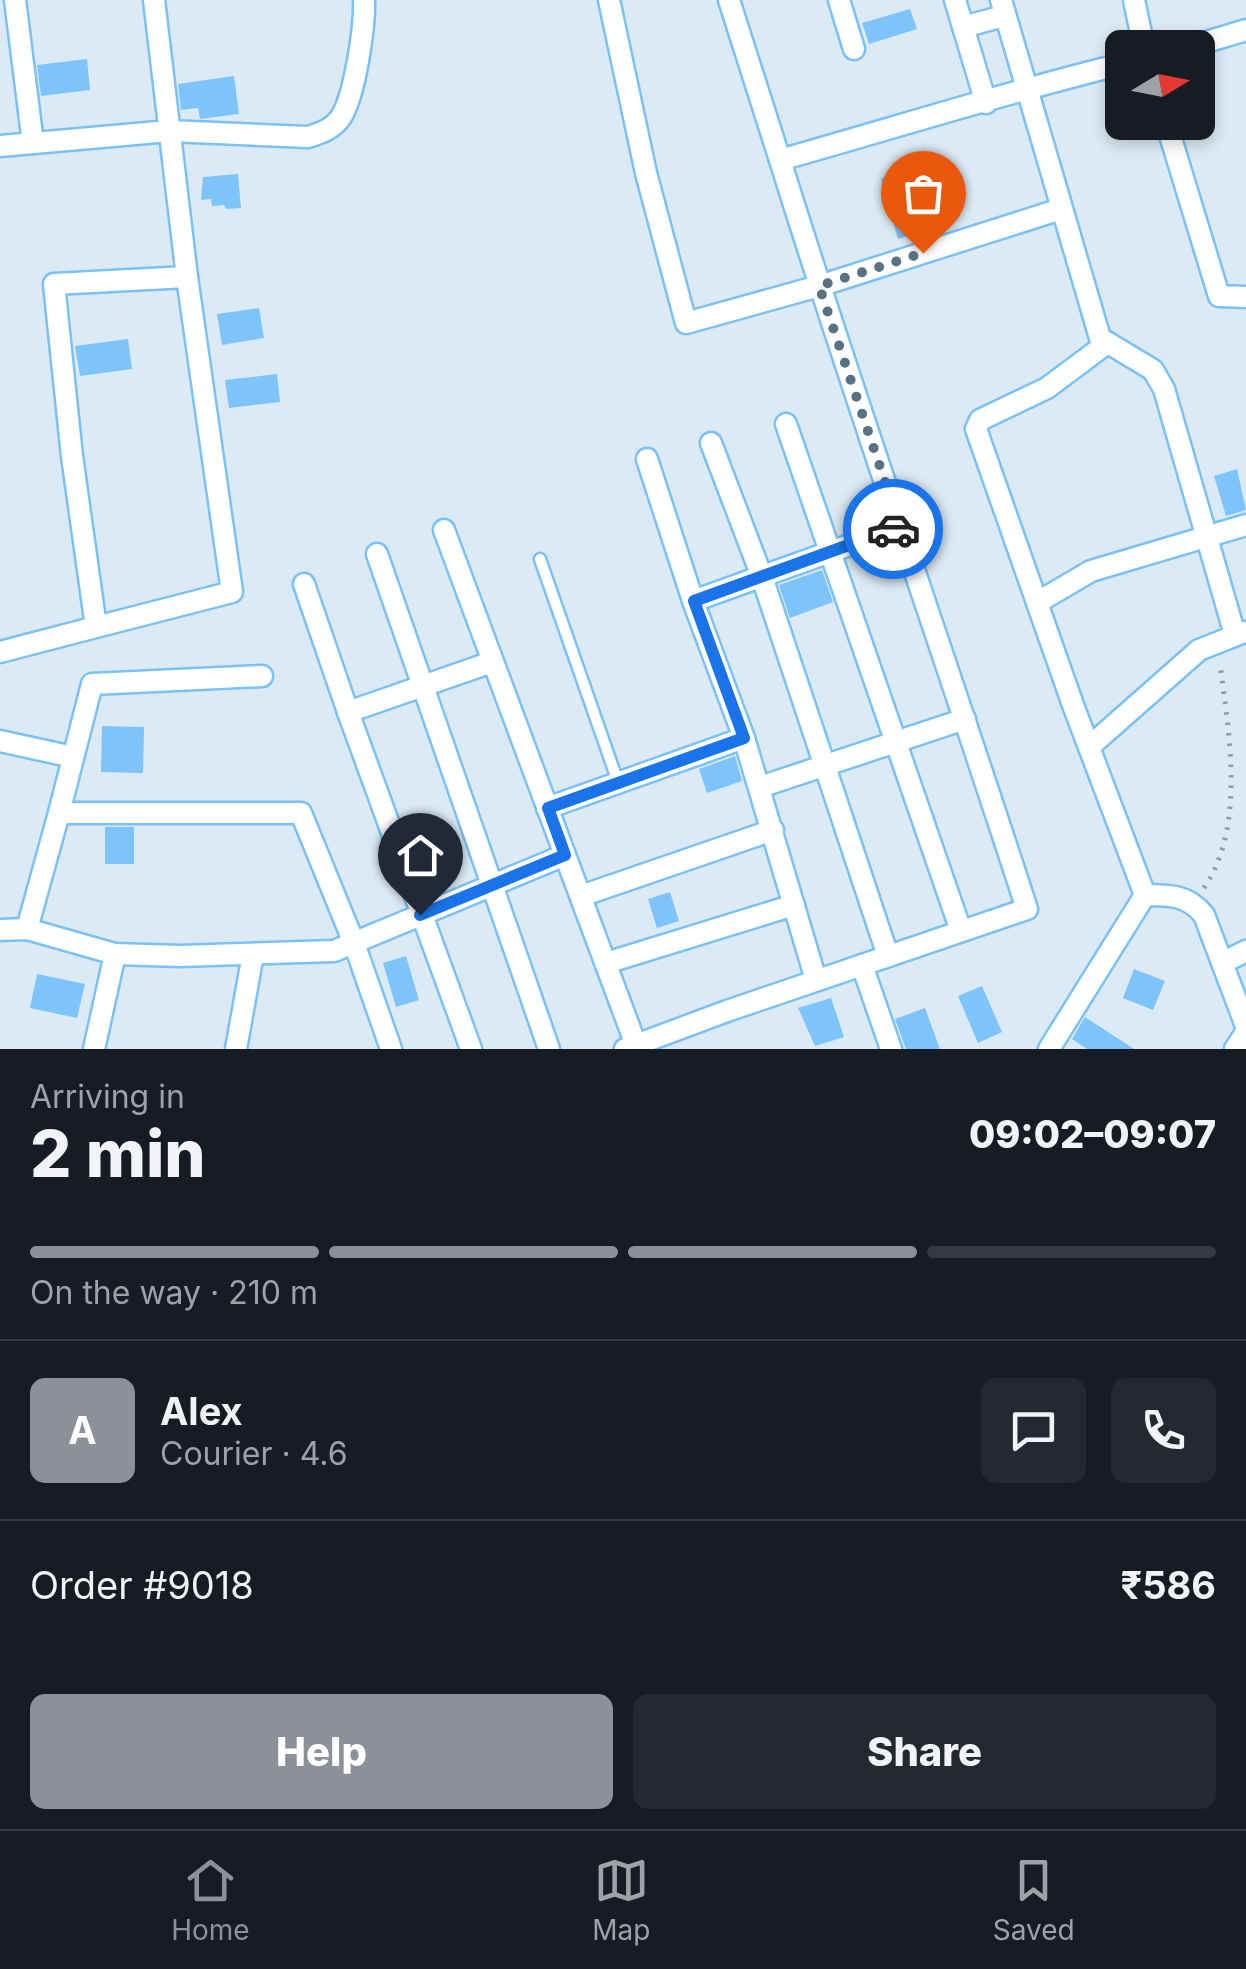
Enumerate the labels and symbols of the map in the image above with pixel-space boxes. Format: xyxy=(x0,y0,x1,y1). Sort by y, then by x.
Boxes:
north arrow xyxy=(1105,30,1215,140)
pin xyxy=(881,151,966,254)
courier xyxy=(843,479,943,579)
pin xyxy=(378,813,463,916)

